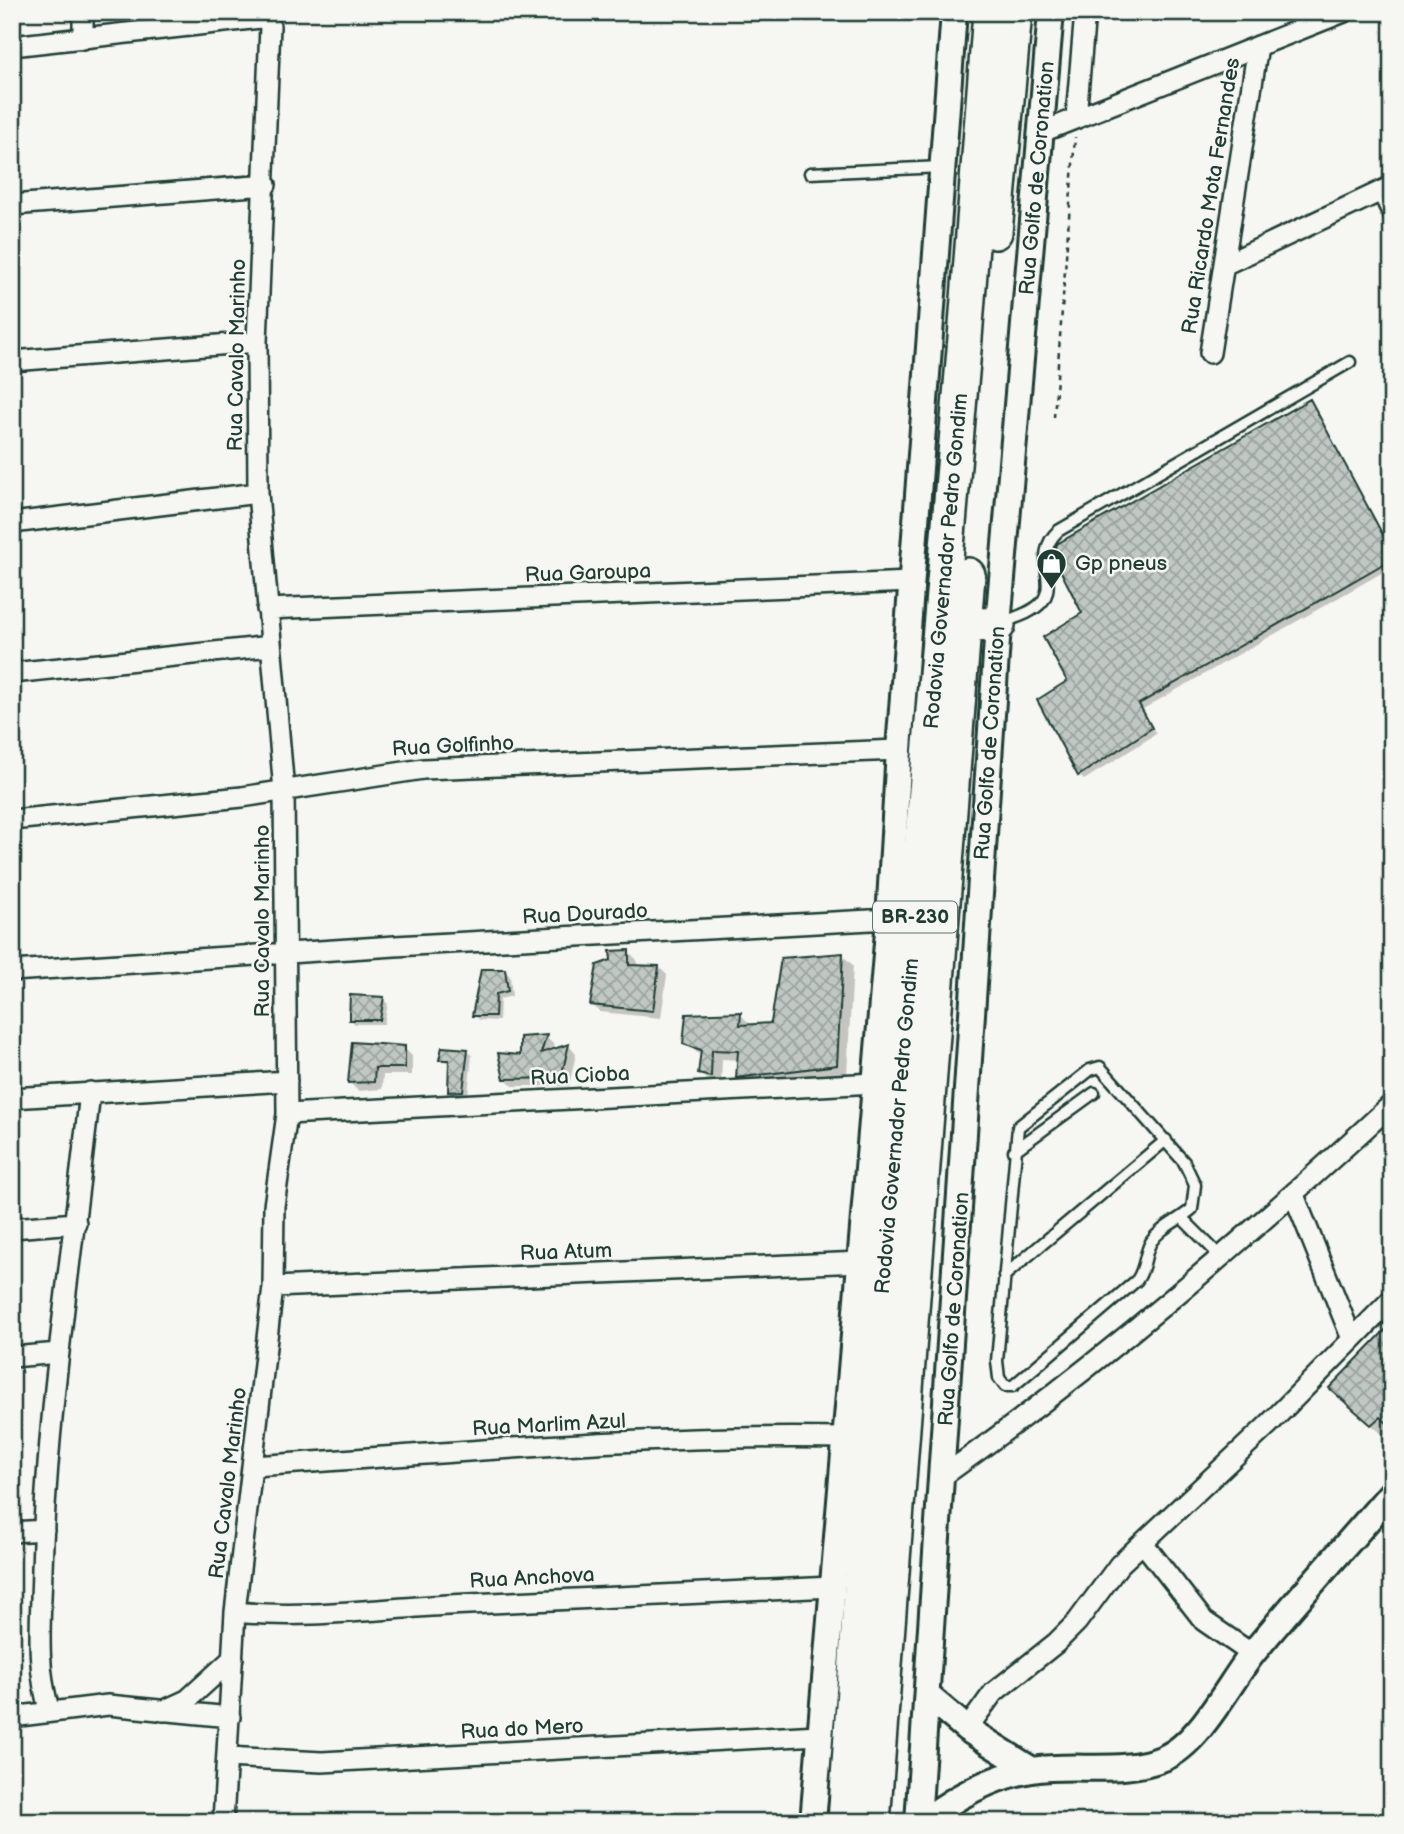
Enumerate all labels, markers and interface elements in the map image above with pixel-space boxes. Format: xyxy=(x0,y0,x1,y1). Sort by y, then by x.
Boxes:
street label: Rua Ricardo Mota Fernandes xyxy=(1177,56,1245,336)
street label: Rua Golfo de Coronation xyxy=(1014,60,1060,296)
street label: Rua Cavalo Marinho xyxy=(223,258,251,452)
street label: Rodovia Governador Pedro Gondim xyxy=(919,392,973,730)
shop icon: Gp pneus xyxy=(1035,546,1069,590)
place label: Gp pneus xyxy=(1075,551,1167,576)
street label: Rua Garoupa xyxy=(524,558,652,588)
street label: Rua Golfo de Coronation xyxy=(969,625,1011,861)
street label: Rua Golfinho xyxy=(391,730,515,762)
street label: Rua Cavalo Marinho xyxy=(250,825,275,1017)
street label: Rua Dourado xyxy=(522,898,648,930)
road number: BR-230 xyxy=(873,902,957,932)
street label: Rodovia Governador Pedro Gondim xyxy=(870,957,924,1295)
street label: Rua Cioba xyxy=(530,1061,630,1091)
street label: Rua Golfo de Coronation xyxy=(933,1191,975,1427)
street label: Rua Atum xyxy=(519,1238,613,1266)
street label: Rua Cavalo Marinho xyxy=(204,1386,252,1580)
street label: Rua Marlim Azul xyxy=(472,1408,626,1442)
street label: Rua Anchova xyxy=(469,1562,595,1594)
street label: Rua do Mero xyxy=(460,1713,584,1745)

